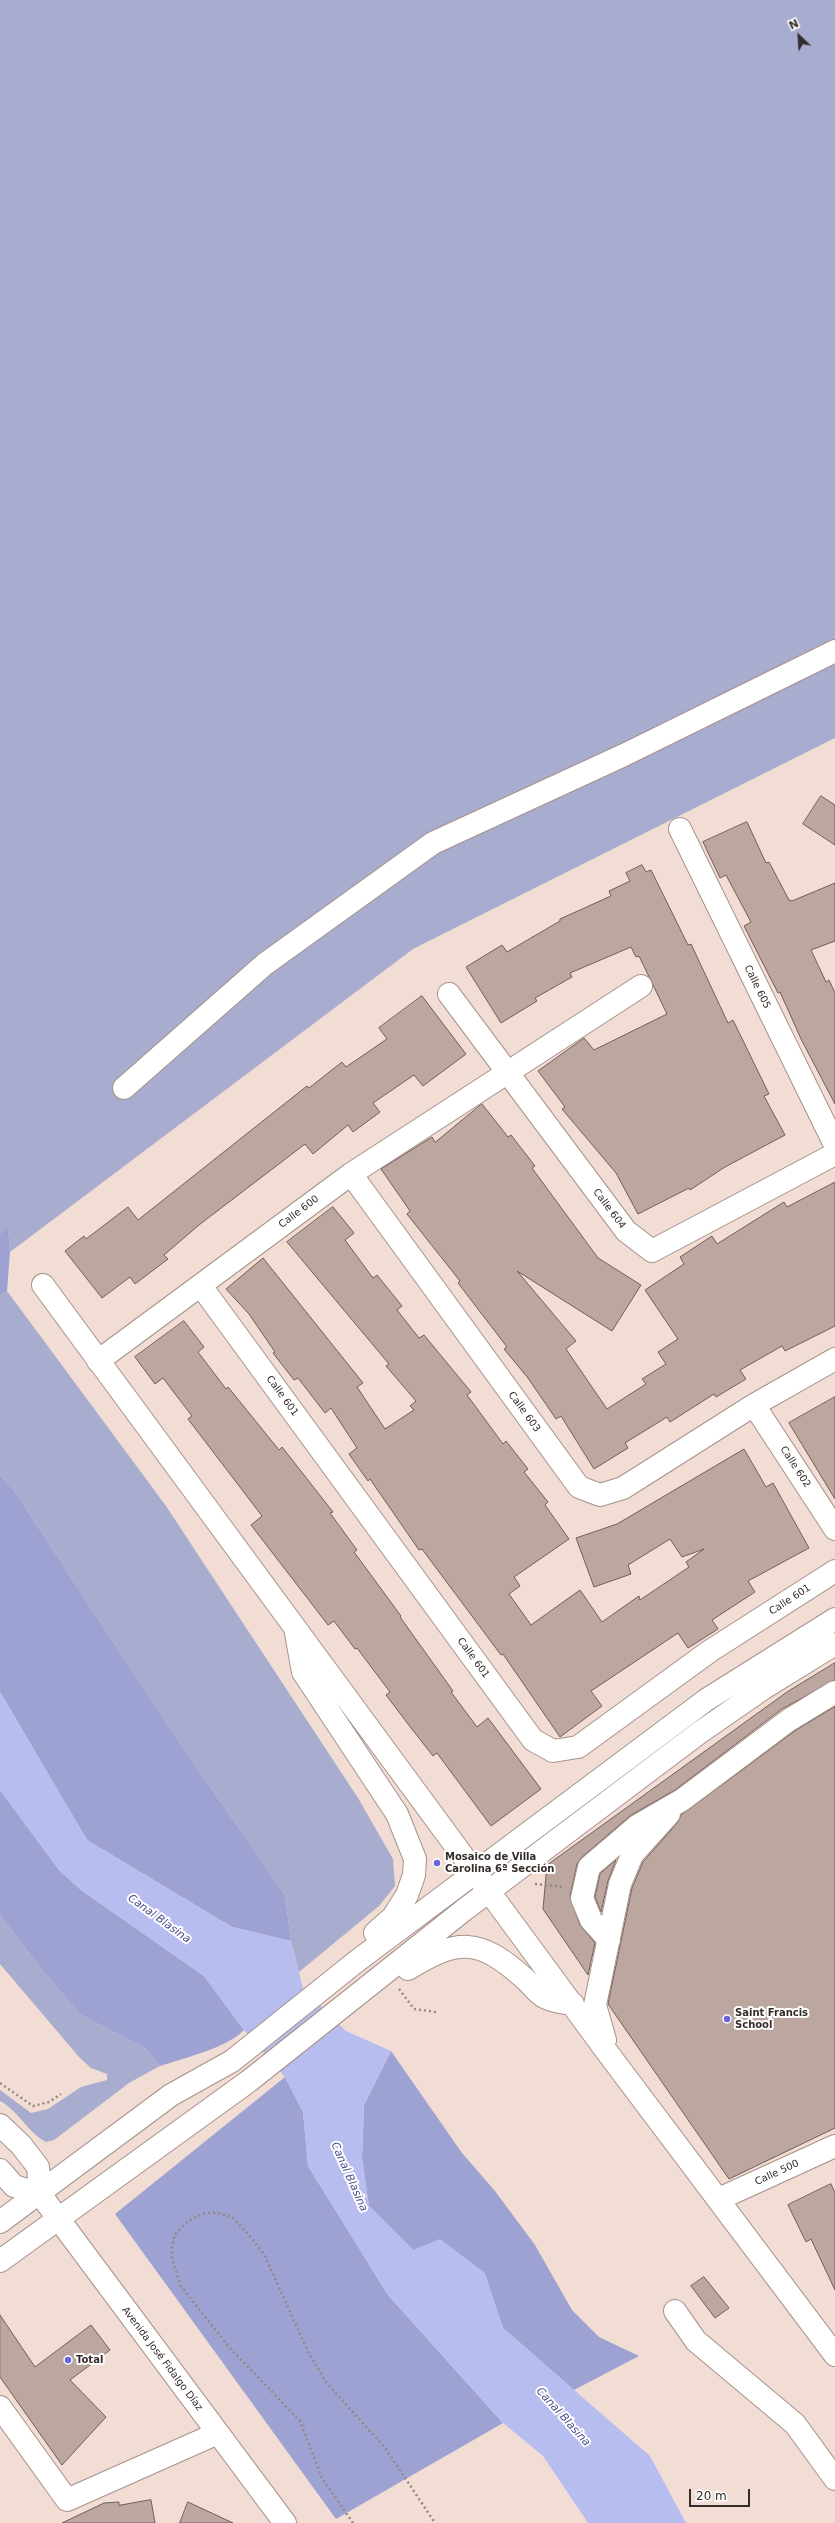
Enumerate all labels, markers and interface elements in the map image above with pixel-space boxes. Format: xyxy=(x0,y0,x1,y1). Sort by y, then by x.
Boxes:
north arrow xyxy=(779,16,819,56)
text: N xyxy=(787,17,801,33)
street label: Calle 605 xyxy=(741,963,773,1011)
street label: Calle 604 xyxy=(590,1187,628,1231)
street label: Calle 600 xyxy=(277,1193,321,1231)
street label: Calle 601 xyxy=(263,1373,301,1419)
street label: Calle 603 xyxy=(505,1389,543,1435)
street label: Calle 602 xyxy=(777,1444,813,1490)
street label: Calle 601 xyxy=(767,1582,813,1618)
street label: Calle 601 xyxy=(454,1635,492,1681)
place label: Mosaico de Villa Carolina 6ª Sección xyxy=(445,1851,554,1874)
marker: Mosaico de Villa Carolina 6ª Sección xyxy=(432,1858,442,1868)
water label: Canal Blasina xyxy=(125,1892,193,1946)
place label: Saint Francis School xyxy=(735,2007,808,2030)
marker: Saint Francis School xyxy=(722,2014,732,2024)
water label: Canal Blasina xyxy=(328,2140,370,2214)
street label: Calle 500 xyxy=(753,2158,801,2188)
street label: Avenida José Fidalgo Díaz xyxy=(119,2305,205,2413)
place label: Total xyxy=(76,2354,103,2366)
marker: Total xyxy=(63,2355,73,2365)
water label: Canal Blasina xyxy=(533,2385,593,2449)
scale bar xyxy=(691,2481,752,2507)
text: 20 m xyxy=(696,2489,727,2503)

